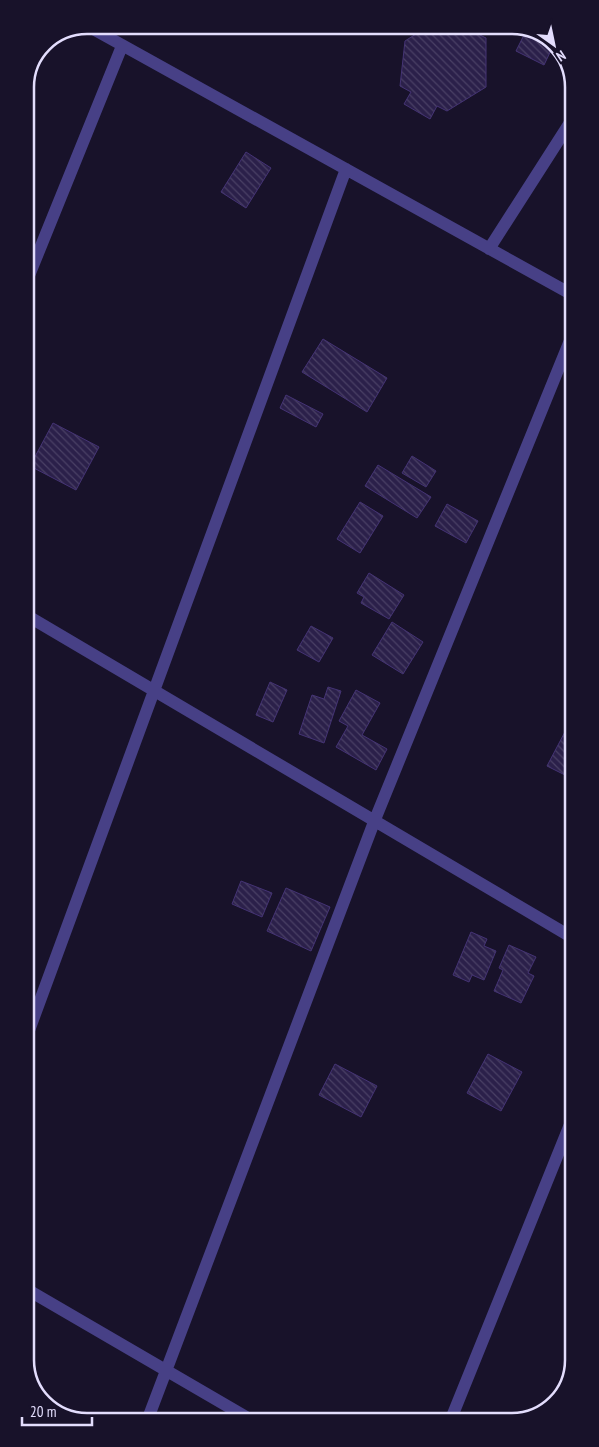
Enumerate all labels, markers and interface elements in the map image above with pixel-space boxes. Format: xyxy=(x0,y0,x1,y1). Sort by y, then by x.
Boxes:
north arrow xyxy=(529,20,579,70)
text: N xyxy=(553,46,569,66)
scale bar xyxy=(22,1394,92,1426)
text: 20 m xyxy=(30,1402,56,1421)

